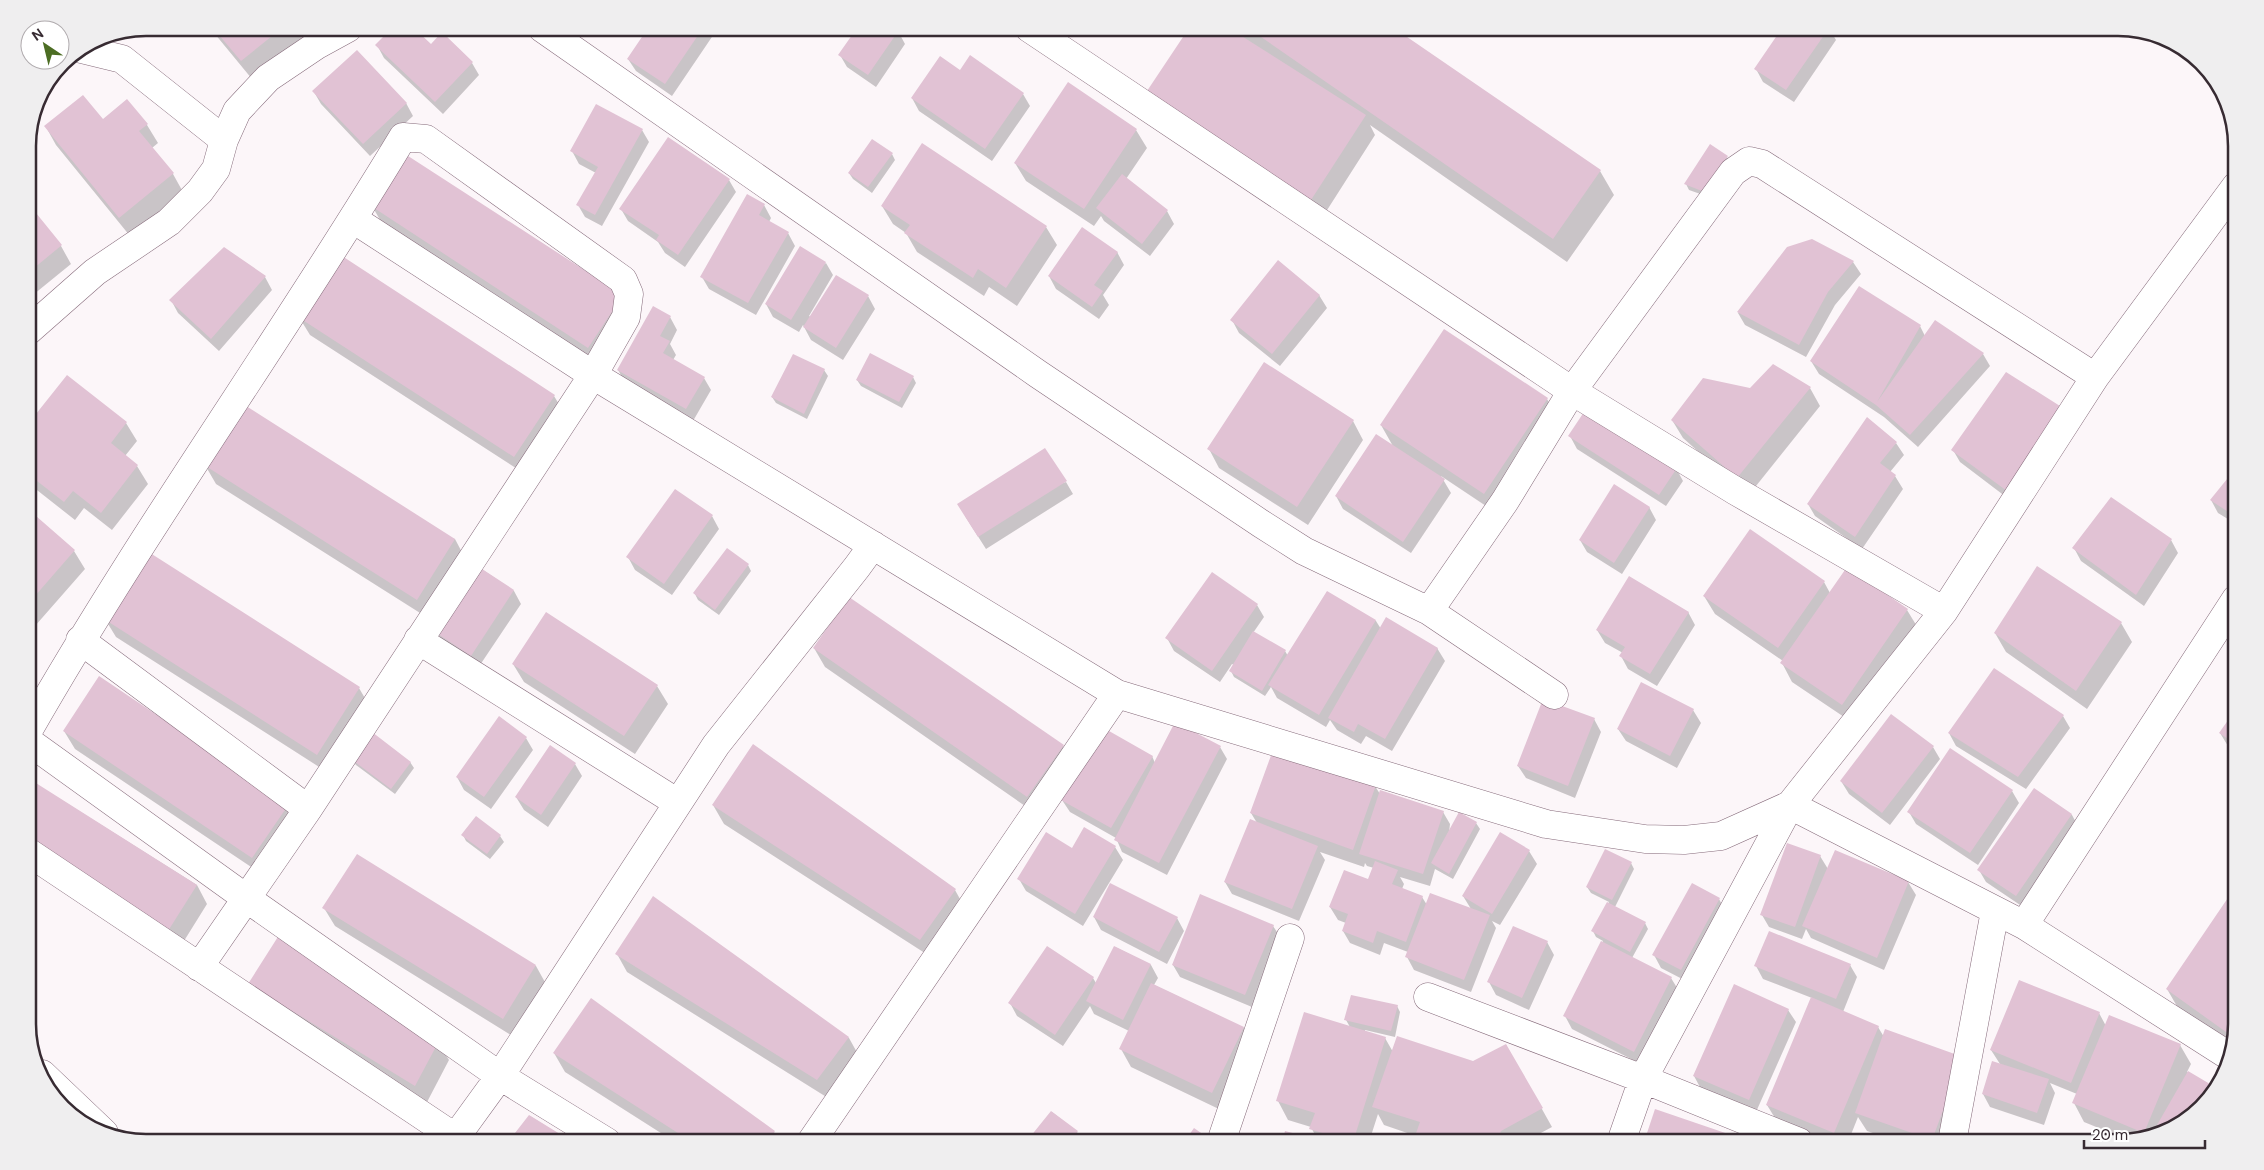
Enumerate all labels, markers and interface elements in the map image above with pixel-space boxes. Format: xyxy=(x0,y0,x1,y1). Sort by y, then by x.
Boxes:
north arrow xyxy=(20,20,70,70)
text: N xyxy=(28,24,47,45)
scale bar xyxy=(2084,1118,2205,1150)
text: 20 m xyxy=(2092,1125,2128,1145)

